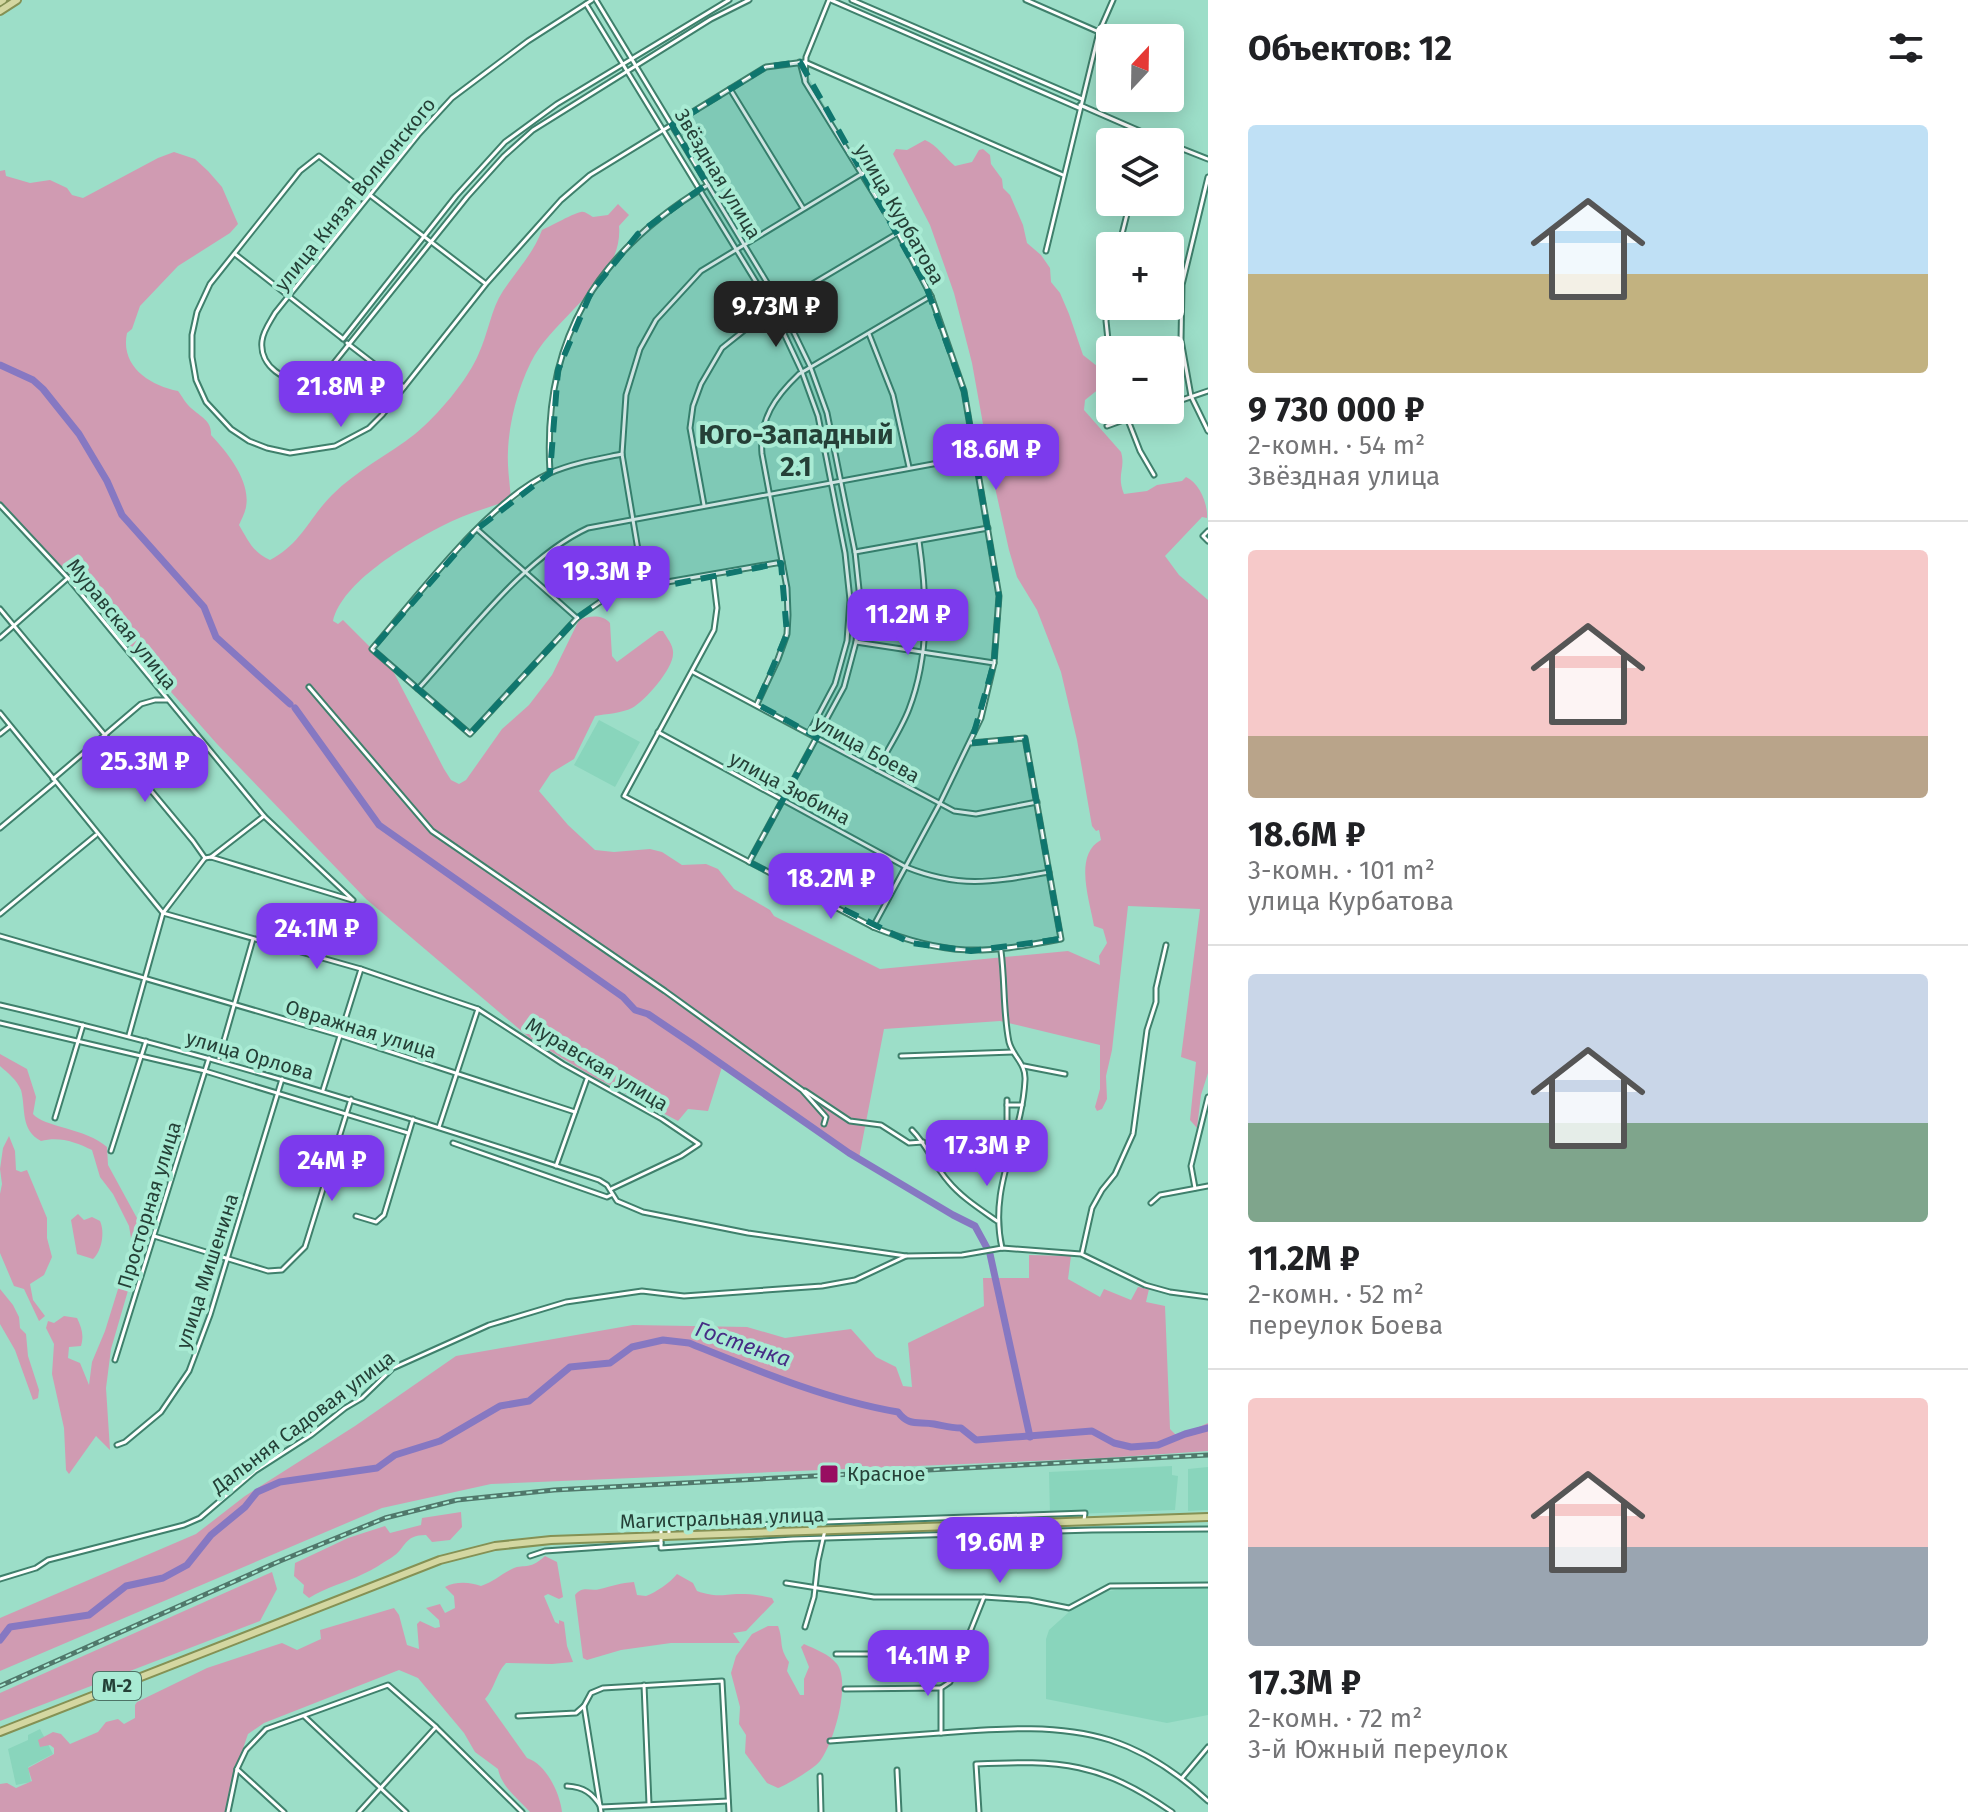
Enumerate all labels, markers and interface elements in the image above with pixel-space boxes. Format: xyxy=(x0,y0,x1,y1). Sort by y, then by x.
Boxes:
north arrow xyxy=(1096,24,1184,112)
map controls xyxy=(1096,24,1184,424)
icon: filters xyxy=(1884,26,1928,70)
text: Объектов: 12 xyxy=(1248,28,1452,69)
street label: улица Князя Волконского xyxy=(270,92,440,296)
street label: Звёздная улица xyxy=(670,104,766,244)
button: layers xyxy=(1096,128,1184,216)
street label: улица Курбатова xyxy=(850,139,950,289)
icon: home xyxy=(1516,177,1660,321)
button: + xyxy=(1096,232,1184,320)
pin: 9.73M ₽ xyxy=(702,281,850,349)
text: 9.73M ₽ xyxy=(732,291,820,322)
button: − xyxy=(1096,336,1184,424)
pin: 21.8M ₽ xyxy=(267,361,415,429)
text: 21.8M ₽ xyxy=(297,371,385,402)
text: 9 730 000 ₽ xyxy=(1248,389,1424,430)
district label: Юго-Западный 2.1 xyxy=(699,418,893,483)
pin: 18.6M ₽ xyxy=(922,424,1070,492)
text: 2-комн. · 54 m² xyxy=(1248,430,1425,461)
text: 18.6M ₽ xyxy=(951,434,1041,465)
text: Звёздная улица xyxy=(1248,461,1440,492)
pin: 19.3M ₽ xyxy=(533,546,681,614)
street label: Муравская улица xyxy=(62,554,182,694)
text: 19.3M ₽ xyxy=(563,556,651,587)
pin: 11.2M ₽ xyxy=(834,589,982,657)
text: 11.2M ₽ xyxy=(865,599,951,630)
icon: home xyxy=(1516,602,1660,746)
street label: улица Боева xyxy=(810,710,924,788)
pin: 25.3M ₽ xyxy=(71,736,219,804)
text: 25.3M ₽ xyxy=(100,746,190,777)
street label: улица Зюбина xyxy=(725,746,855,830)
text: 18.6M ₽ xyxy=(1248,814,1366,855)
pin: 18.2M ₽ xyxy=(757,853,905,921)
text: 3-комн. · 101 m² xyxy=(1248,855,1435,886)
text: 18.2M ₽ xyxy=(787,863,875,894)
text: улица Курбатова xyxy=(1248,886,1454,917)
pin: 24.1M ₽ xyxy=(243,903,391,971)
text: 24.1M ₽ xyxy=(274,913,360,944)
street label: Овражная улица xyxy=(282,995,440,1063)
street label: Муравская улица xyxy=(522,1012,672,1116)
street label: улица Орлова xyxy=(183,1025,317,1085)
icon: home xyxy=(1516,1026,1660,1170)
street label: Просторная улица xyxy=(112,1119,186,1291)
pin: 17.3M ₽ xyxy=(913,1120,1061,1188)
text: 17.3M ₽ xyxy=(944,1130,1030,1161)
pin: 24M ₽ xyxy=(276,1135,388,1203)
text: 24M ₽ xyxy=(297,1145,367,1176)
street label: улица Мишенина xyxy=(171,1190,243,1352)
text: 11.2M ₽ xyxy=(1248,1238,1360,1279)
text: 2-комн. · 52 m² xyxy=(1248,1279,1424,1310)
text: переулок Боева xyxy=(1248,1310,1443,1341)
water label: Гостенка xyxy=(692,1315,794,1373)
street label: Дальняя Садовая улица xyxy=(206,1345,399,1499)
icon: home xyxy=(1516,1450,1660,1594)
place label: Красное xyxy=(847,1462,925,1486)
marker: Красное xyxy=(818,1463,840,1485)
street label: Магистральная улица xyxy=(619,1502,825,1534)
pin: 19.6M ₽ xyxy=(926,1517,1074,1585)
text: 19.6M ₽ xyxy=(955,1527,1045,1558)
pin: 14.1M ₽ xyxy=(854,1630,1002,1698)
text: 14.1M ₽ xyxy=(886,1640,970,1671)
text: 17.3M ₽ xyxy=(1248,1662,1361,1703)
road number: М-2 xyxy=(93,1672,141,1700)
text: 2-комн. · 72 m² xyxy=(1248,1703,1422,1734)
text: 3-й Южный переулок xyxy=(1248,1734,1508,1765)

